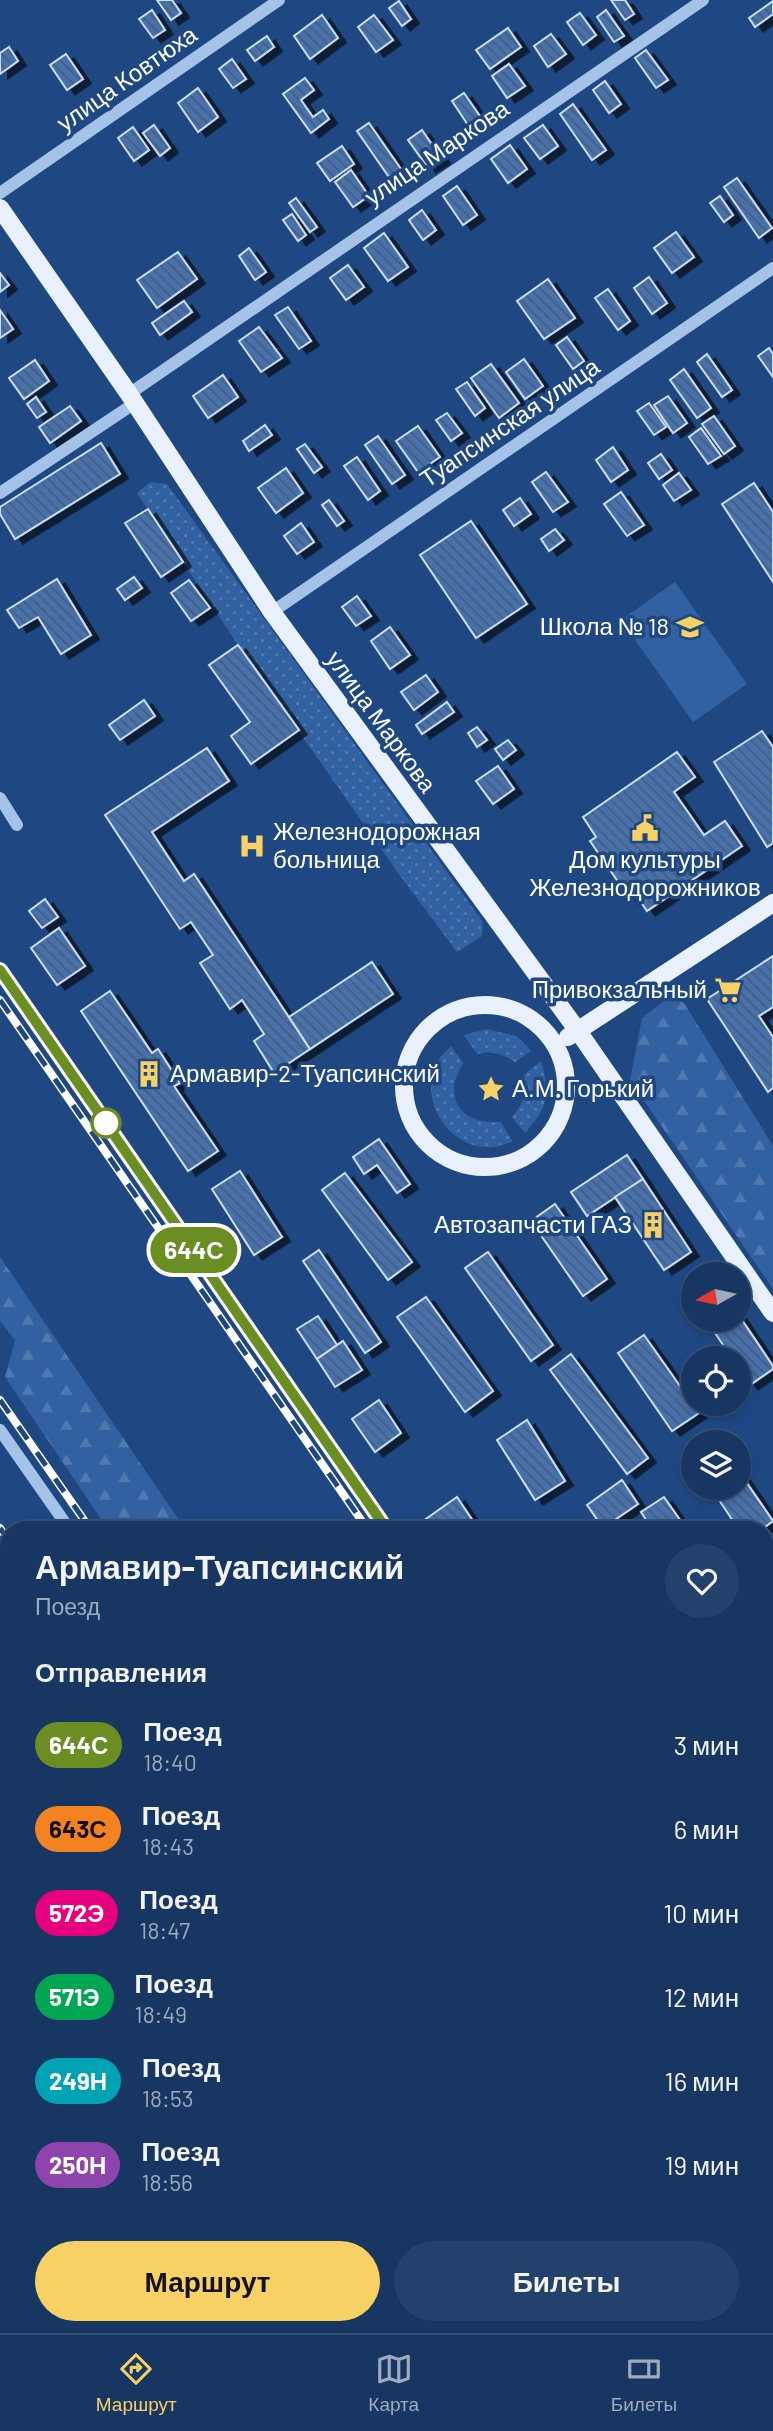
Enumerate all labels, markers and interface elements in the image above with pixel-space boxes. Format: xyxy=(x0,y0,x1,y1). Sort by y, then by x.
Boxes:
street label: улица Ковтюха xyxy=(51,18,202,137)
street label: улица Маркова xyxy=(359,92,514,211)
street label: Туапсинская улица xyxy=(414,351,605,493)
place label: Школа № 18 xyxy=(540,611,669,640)
school or university icon: Школа № 18 xyxy=(675,612,705,642)
street label: улица Маркова xyxy=(321,645,444,798)
public building icon: Дом культуры Железнодорожников xyxy=(630,813,660,843)
place label: Железнодорожная больница xyxy=(273,816,481,873)
hospital icon: Железнодорожная больница xyxy=(237,831,267,861)
place label: Дом культуры Железнодорожников xyxy=(529,844,761,901)
place label: Привокзальный xyxy=(532,974,707,1003)
supermarket icon: Привокзальный xyxy=(713,975,743,1005)
place label: Армавир-2-Туапсинский xyxy=(170,1058,440,1087)
building icon: Армавир-2-Туапсинский xyxy=(134,1059,164,1089)
place label: А.М. Горький xyxy=(512,1073,654,1102)
place icon: А.М. Горький xyxy=(476,1074,506,1104)
unlabelled marker xyxy=(91,1108,121,1138)
place label: Автозапчасти ГАЗ xyxy=(434,1209,632,1238)
building icon: Автозапчасти ГАЗ xyxy=(638,1210,668,1240)
line badge: 644С xyxy=(145,1227,243,1273)
text: 644С xyxy=(164,1235,224,1264)
north arrow xyxy=(681,1262,751,1332)
map controls xyxy=(681,1262,751,1500)
button: locate xyxy=(681,1346,751,1416)
button: layers xyxy=(681,1430,751,1500)
button: heart xyxy=(665,1544,739,1618)
text: Армавир-Туапсинский xyxy=(35,1546,404,1586)
text: Поезд xyxy=(35,1592,100,1620)
text: Отправления xyxy=(35,1656,207,1687)
text: Поезд xyxy=(143,1715,222,1746)
text: 3 мин xyxy=(674,1729,739,1760)
text: 644С xyxy=(49,1730,108,1759)
text: 18:40 xyxy=(143,1748,197,1776)
text: Поезд xyxy=(142,1799,220,1830)
text: 6 мин xyxy=(674,1813,739,1844)
text: 643С xyxy=(49,1814,107,1843)
text: 18:43 xyxy=(142,1832,194,1860)
text: Поезд xyxy=(139,1883,218,1914)
text: 10 мин xyxy=(663,1897,739,1928)
text: 572Э xyxy=(49,1898,104,1927)
text: 18:47 xyxy=(139,1916,190,1944)
text: Поезд xyxy=(135,1967,213,1998)
text: 12 мин xyxy=(664,1981,739,2012)
text: 571Э xyxy=(49,1982,100,2011)
text: 18:49 xyxy=(135,2000,187,2028)
text: Поезд xyxy=(142,2051,221,2082)
text: 16 мин xyxy=(665,2065,739,2096)
text: 249Н xyxy=(49,2066,107,2095)
text: 18:53 xyxy=(142,2084,194,2112)
text: Поезд xyxy=(141,2135,220,2166)
text: 19 мин xyxy=(664,2149,739,2180)
text: 250Н xyxy=(49,2150,106,2179)
text: 18:56 xyxy=(141,2168,193,2196)
button: Маршрут xyxy=(35,2241,380,2321)
button: Билеты xyxy=(394,2241,739,2321)
tab: Маршрут xyxy=(96,2350,177,2416)
tab: Карта xyxy=(368,2350,419,2416)
tab: Билеты xyxy=(611,2350,677,2416)

